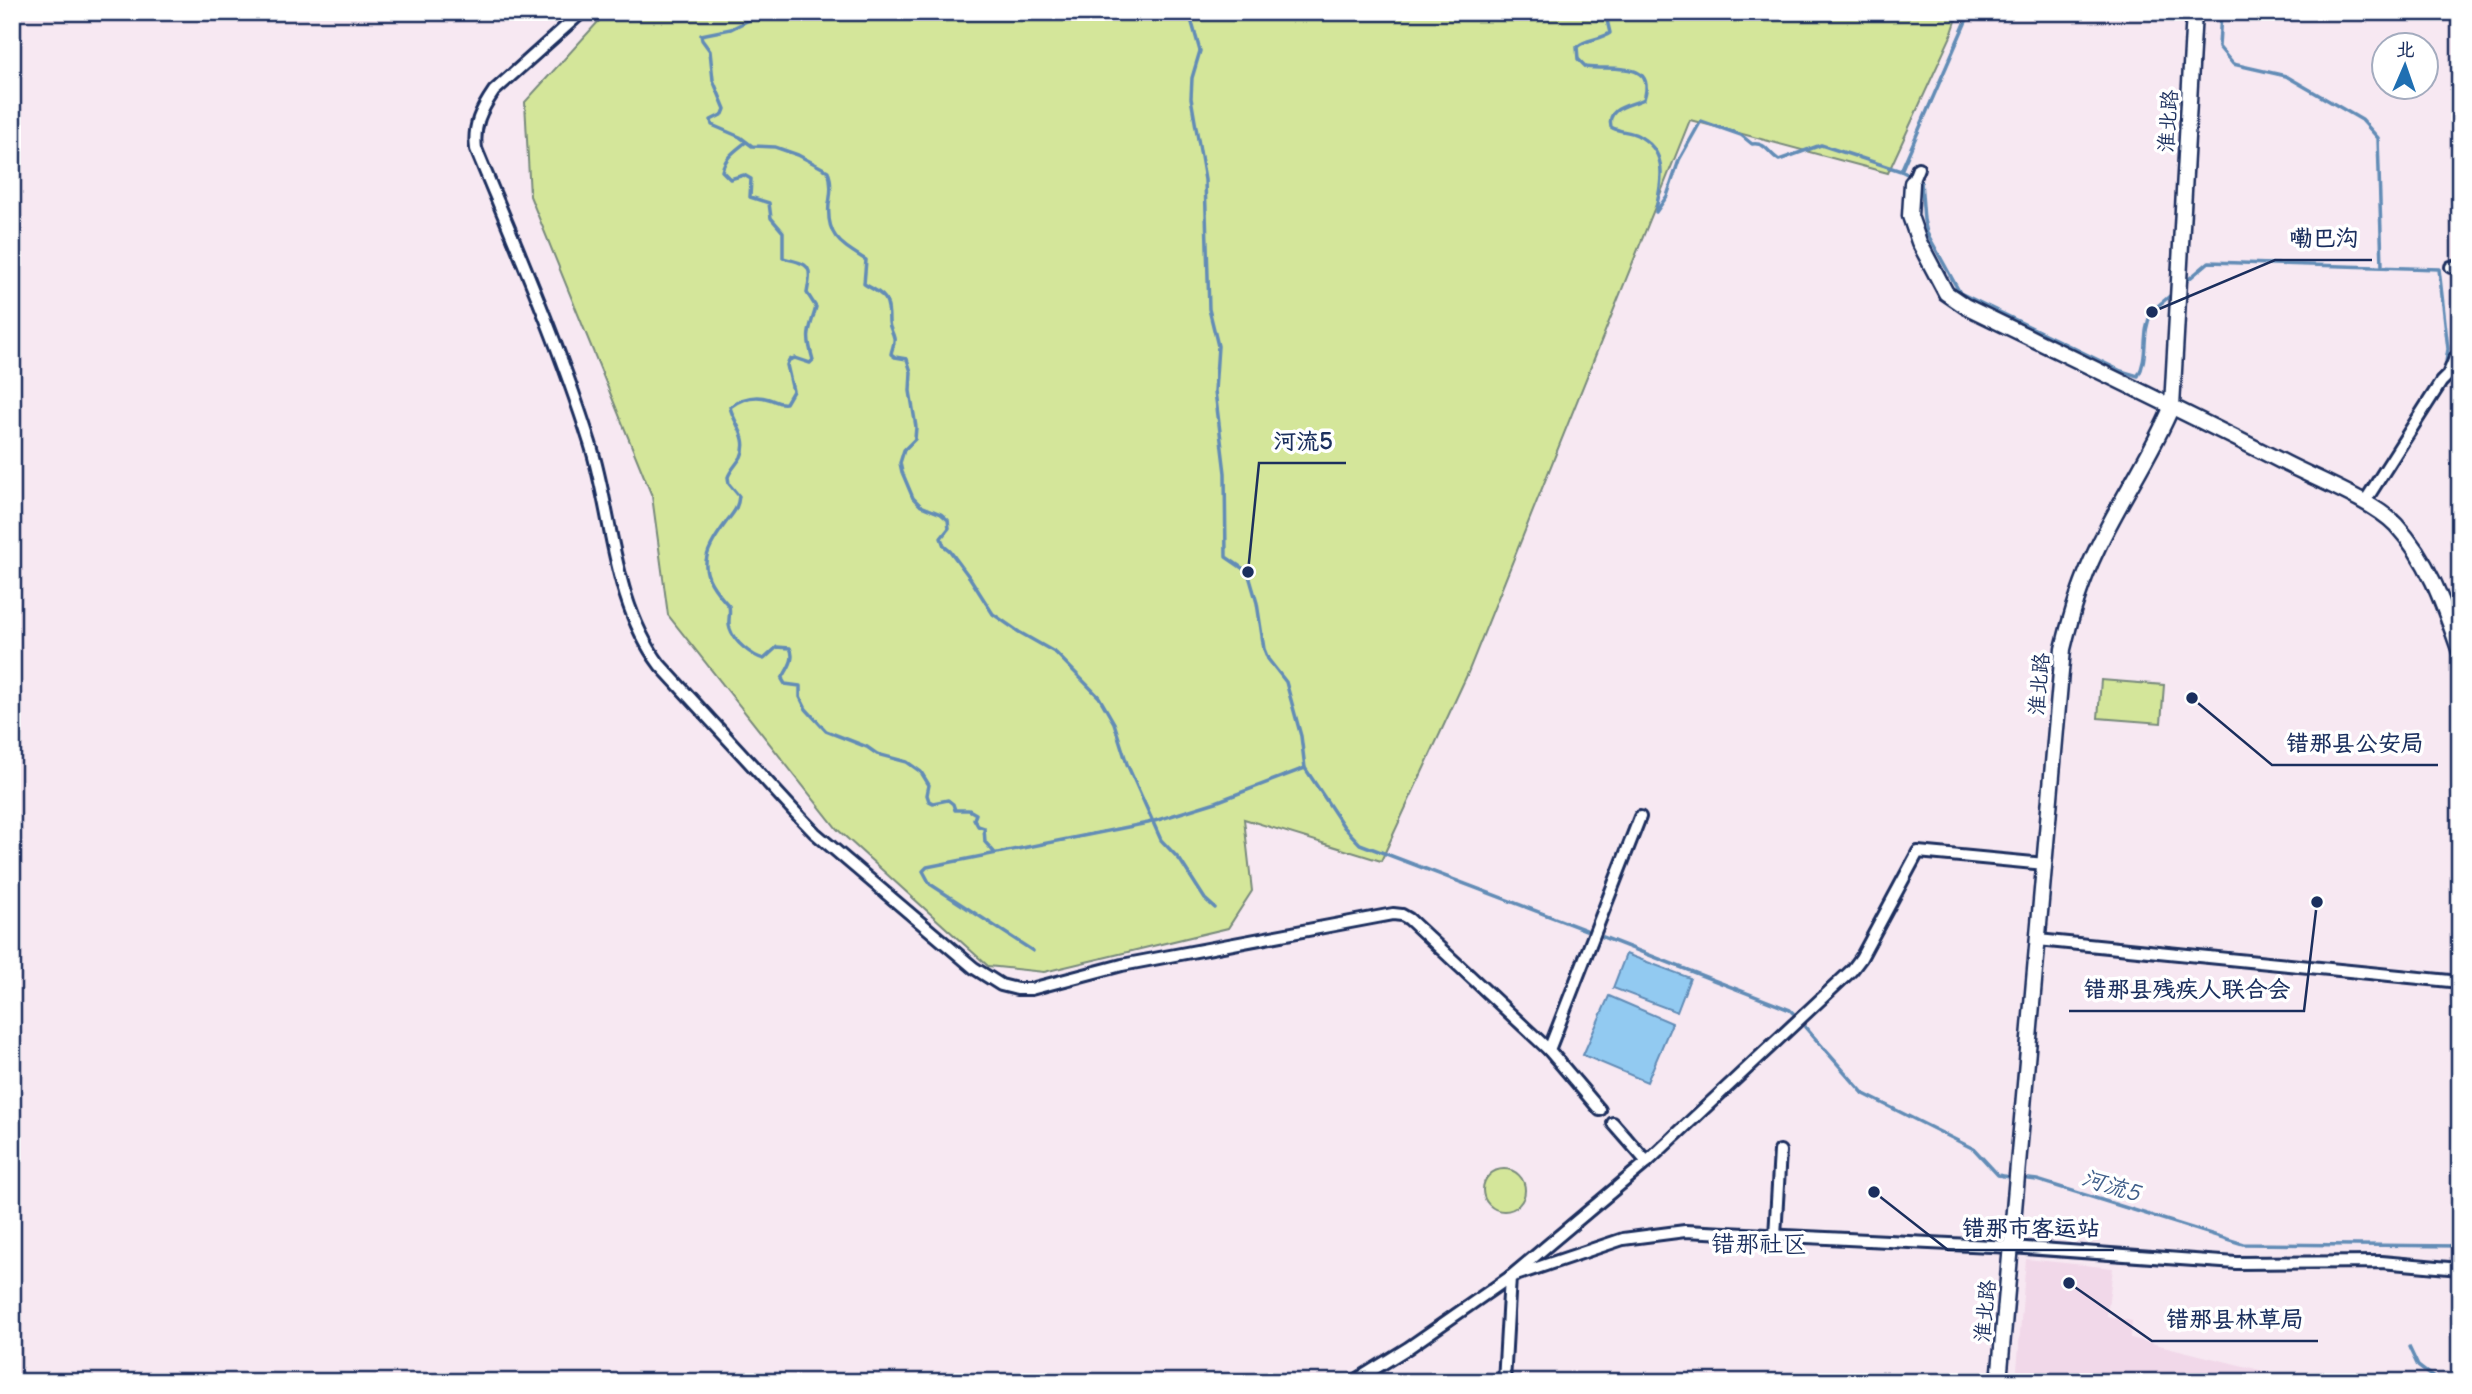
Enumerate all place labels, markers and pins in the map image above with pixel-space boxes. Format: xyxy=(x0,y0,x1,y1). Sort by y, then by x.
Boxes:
callout: 嘞巴沟 xyxy=(2275,216,2372,260)
callout: 河流5 xyxy=(1259,419,1346,463)
callout: 错那县公安局 xyxy=(2272,721,2438,765)
callout: 错那县残疾人联合会 xyxy=(2069,967,2304,1011)
callout: 错那市客运站 xyxy=(1948,1206,2114,1250)
callout: 错那县林草局 xyxy=(2152,1297,2318,1341)

